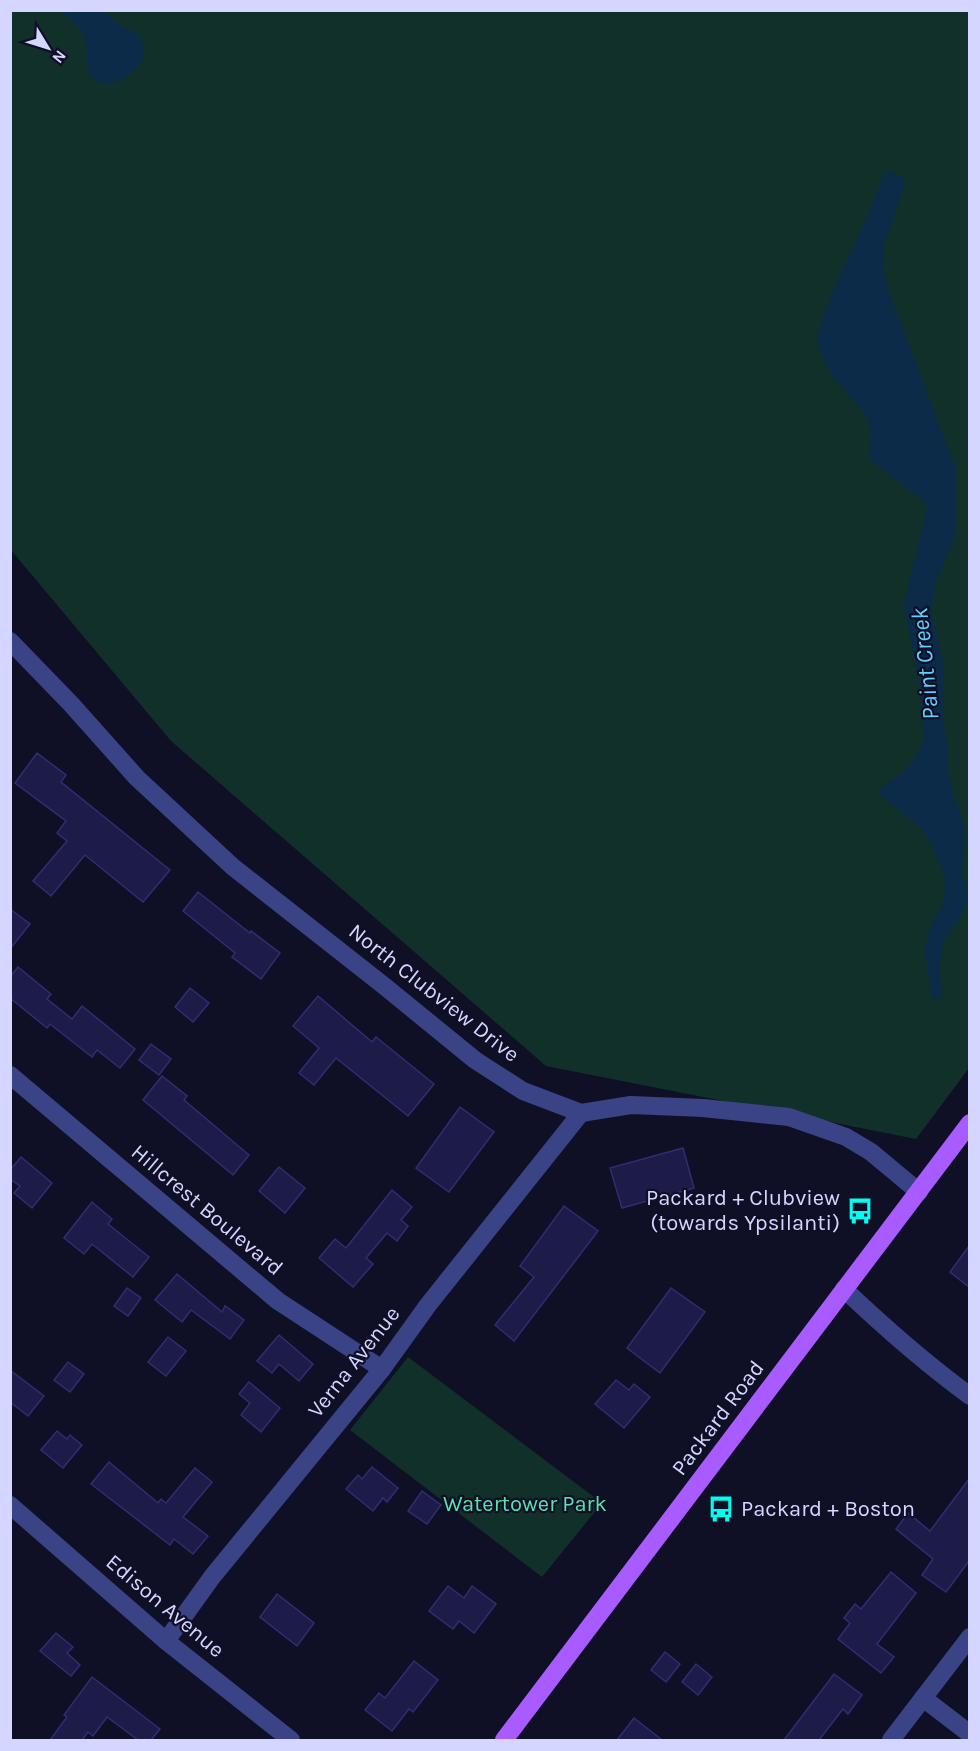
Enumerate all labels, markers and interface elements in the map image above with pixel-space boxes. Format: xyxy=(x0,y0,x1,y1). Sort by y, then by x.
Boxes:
north arrow xyxy=(18,18,78,78)
text: N xyxy=(48,47,70,67)
water label: Paint Creek xyxy=(905,606,945,722)
street label: North Clubview Drive xyxy=(344,918,524,1068)
street label: Hillcrest Boulevard xyxy=(126,1139,288,1281)
place label: Packard + Clubview (towards Ypsilanti) xyxy=(646,1185,840,1236)
bus stop icon: Packard + Clubview (towards Ypsilanti) xyxy=(845,1196,875,1226)
street label: Verna Avenue xyxy=(303,1301,405,1423)
street label: Packard Road xyxy=(666,1355,770,1481)
park label: Watertower Park xyxy=(443,1491,607,1517)
bus stop icon: Packard + Boston xyxy=(706,1494,736,1524)
place label: Packard + Boston xyxy=(741,1496,915,1522)
street label: Edison Avenue xyxy=(101,1549,229,1663)

